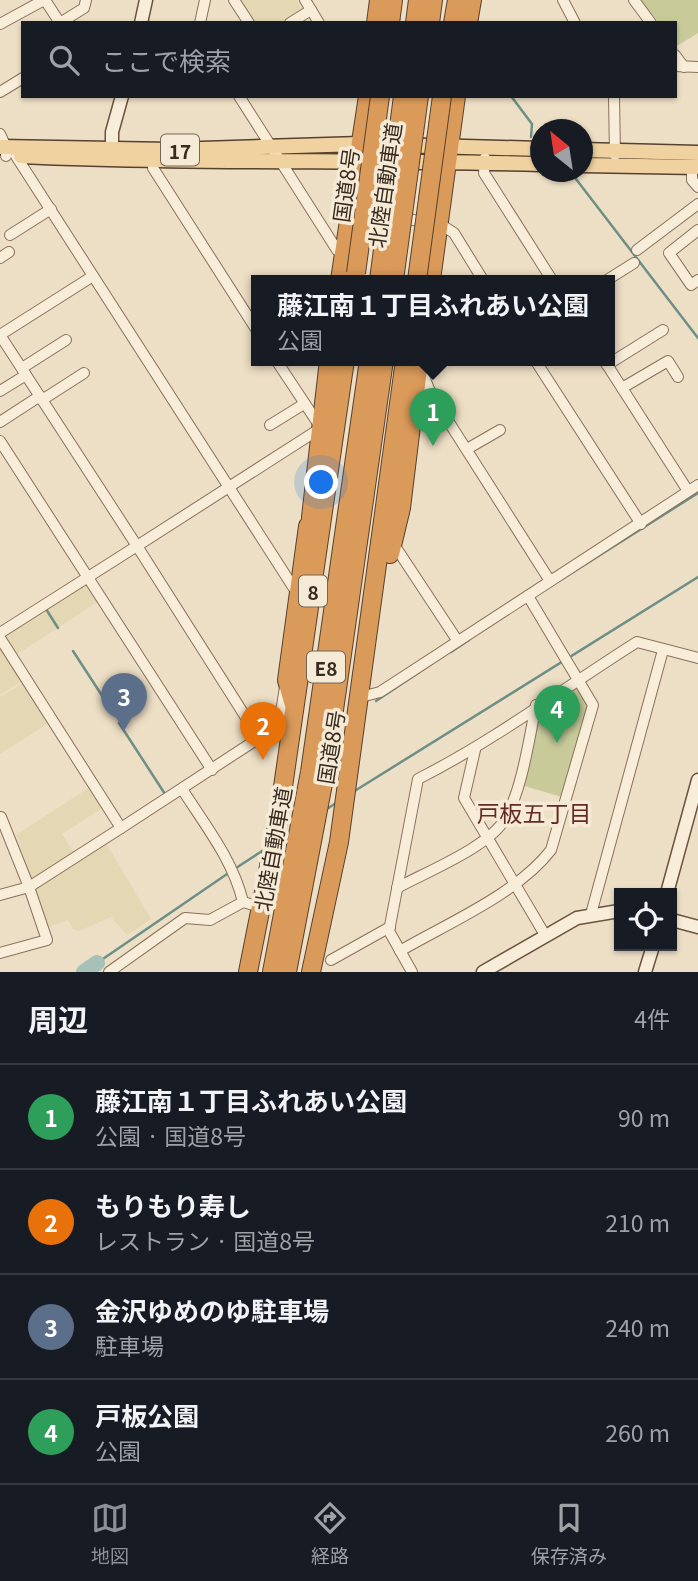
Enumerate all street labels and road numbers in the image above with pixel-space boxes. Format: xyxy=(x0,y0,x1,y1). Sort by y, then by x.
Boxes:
street label: 北陸自動車道 xyxy=(360,121,408,249)
road number: 17 xyxy=(161,134,199,166)
street label: 国道8号 xyxy=(325,146,365,224)
road number: 8 xyxy=(299,576,327,606)
road number: E8 xyxy=(307,652,345,682)
street label: 国道8号 xyxy=(309,708,351,786)
street label: 北陸自動車道 xyxy=(246,784,298,914)

